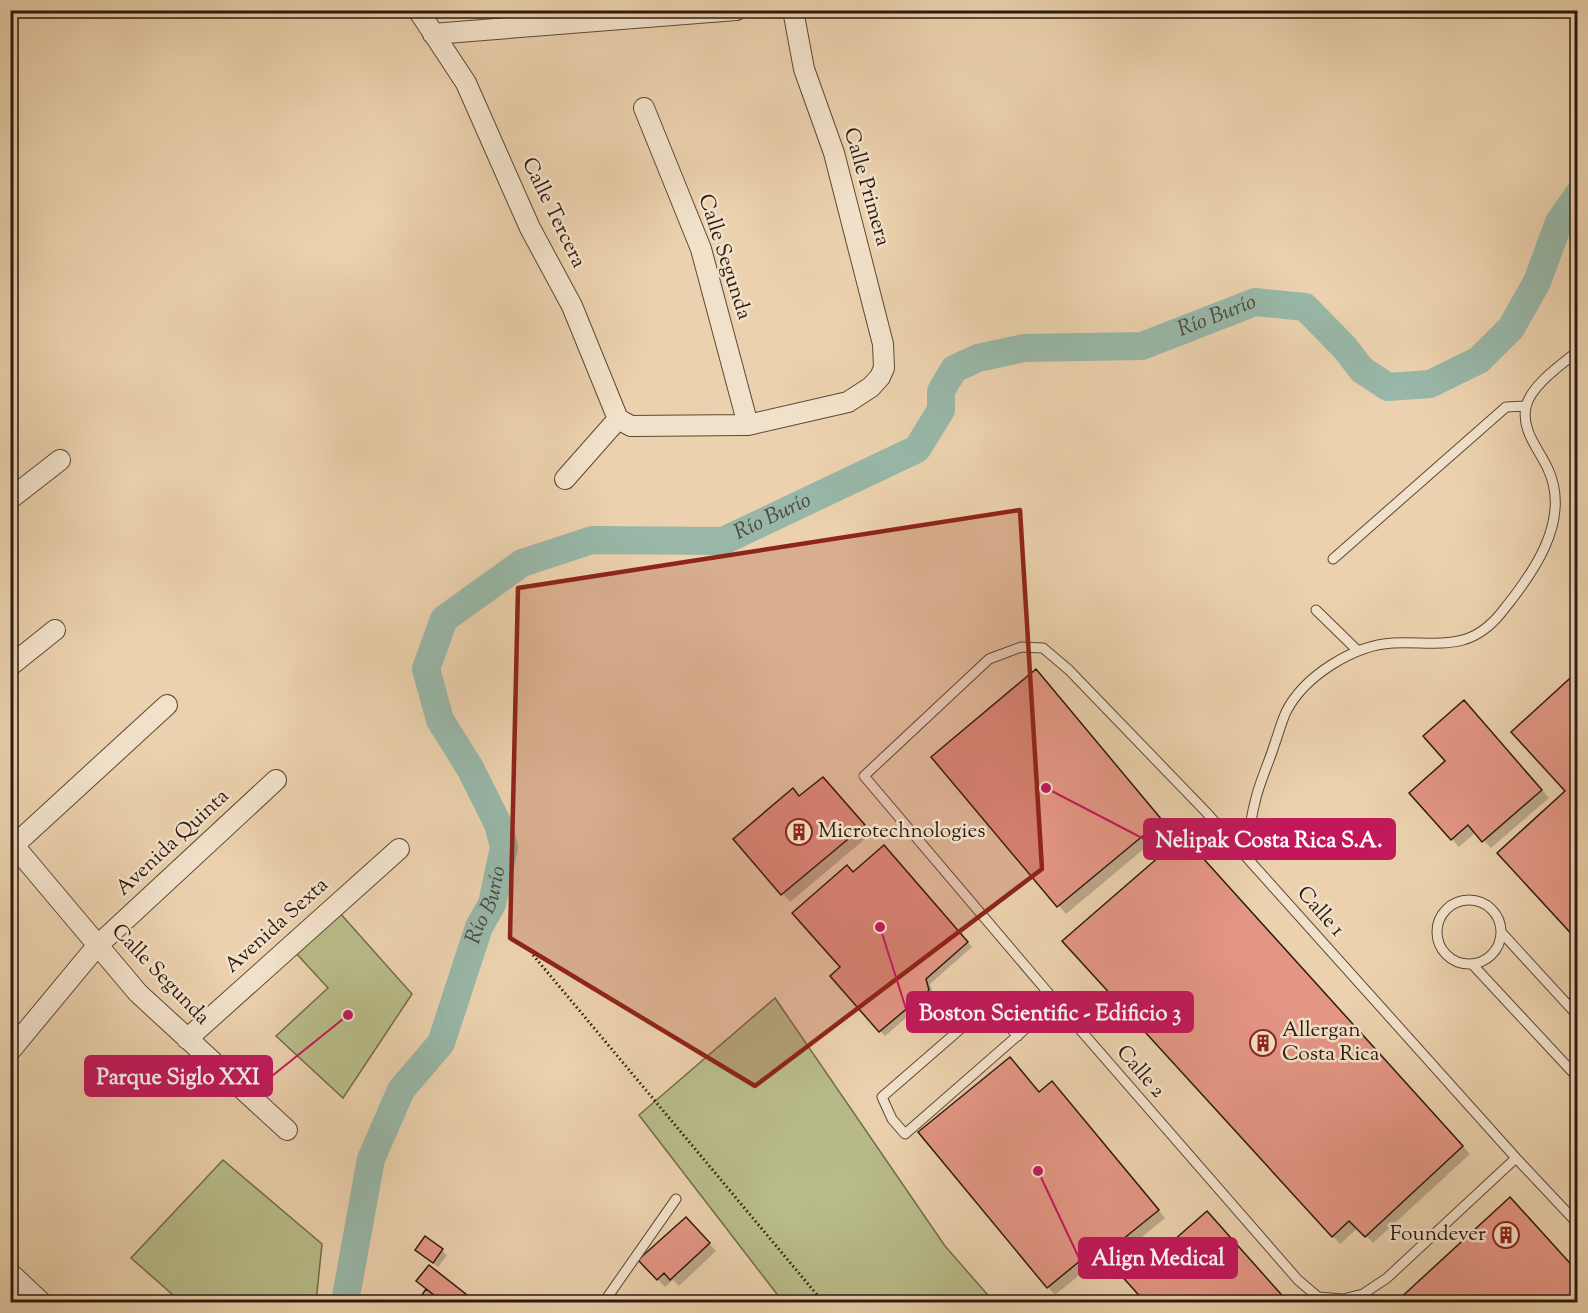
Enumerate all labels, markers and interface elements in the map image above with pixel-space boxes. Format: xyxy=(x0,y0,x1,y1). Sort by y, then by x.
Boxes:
street label: Calle Primera xyxy=(835,124,897,250)
street label: Calle Tercera xyxy=(513,153,593,274)
street label: Calle Segunda xyxy=(690,190,759,324)
water label: Río Burío xyxy=(1173,287,1261,346)
water label: Río Burío xyxy=(729,485,817,549)
street label: Avenida Quinta xyxy=(110,782,237,903)
building icon: Microtechnologies xyxy=(784,817,814,847)
place label: Microtechnologies xyxy=(818,817,985,847)
callout: Nelipak Costa Rica S.A. xyxy=(1144,819,1395,859)
text: Nelipak Costa Rica S.A. xyxy=(1155,826,1383,858)
water label: Río Burío xyxy=(458,863,516,948)
street label: Avenida Sexta xyxy=(218,871,336,981)
street label: Calle 1 xyxy=(1289,880,1351,944)
street label: Calle Segunda xyxy=(104,918,216,1033)
callout: Boston Scientific - Edificio 3 xyxy=(907,992,1193,1032)
text: Boston Scientific - Edificio 3 xyxy=(919,999,1181,1031)
place label: Allergan Costa Rica xyxy=(1282,1016,1380,1070)
building icon: Allergan Costa Rica xyxy=(1248,1028,1278,1058)
street label: Calle 2 xyxy=(1108,1039,1172,1105)
callout: Parque Siglo XXI xyxy=(85,1056,272,1096)
text: Parque Siglo XXI xyxy=(97,1063,260,1095)
place label: Foundever xyxy=(1390,1220,1486,1250)
building icon: Foundever xyxy=(1491,1220,1521,1250)
callout: Align Medical xyxy=(1079,1238,1237,1278)
text: Align Medical xyxy=(1091,1244,1226,1276)

